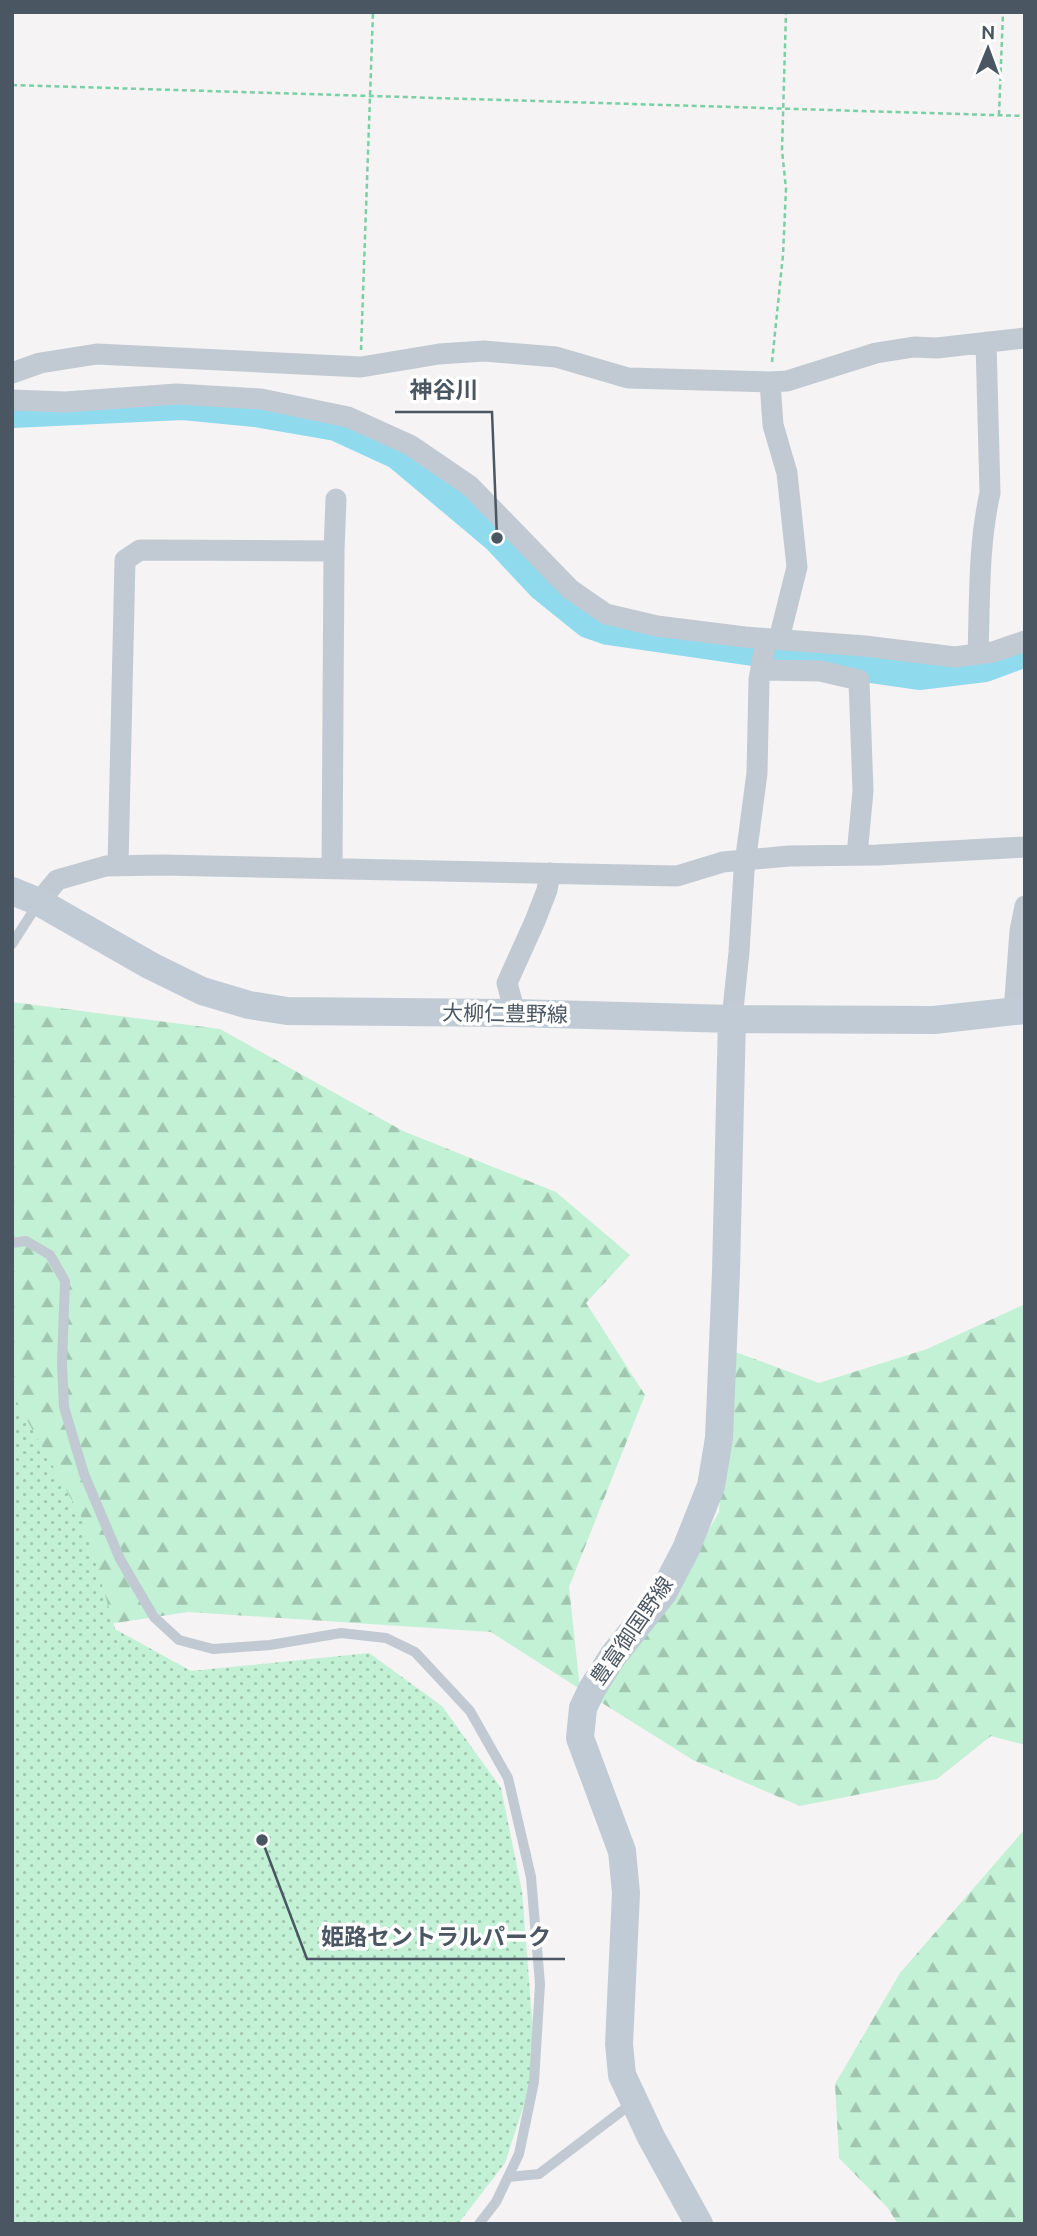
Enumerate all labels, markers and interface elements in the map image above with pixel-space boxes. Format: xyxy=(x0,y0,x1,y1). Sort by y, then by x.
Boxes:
north arrow xyxy=(953,14,1023,84)
text: N xyxy=(981,21,996,43)
callout: 神谷川 xyxy=(395,368,492,412)
text: 神谷川 xyxy=(410,377,479,402)
street label: 大柳仁豊野線 xyxy=(442,1000,568,1026)
street label: 豊富御国野線 xyxy=(585,1572,677,1689)
callout: 姫路セントラルパーク xyxy=(307,1915,565,1959)
text: 姫路セントラルパーク xyxy=(321,1924,551,1949)

